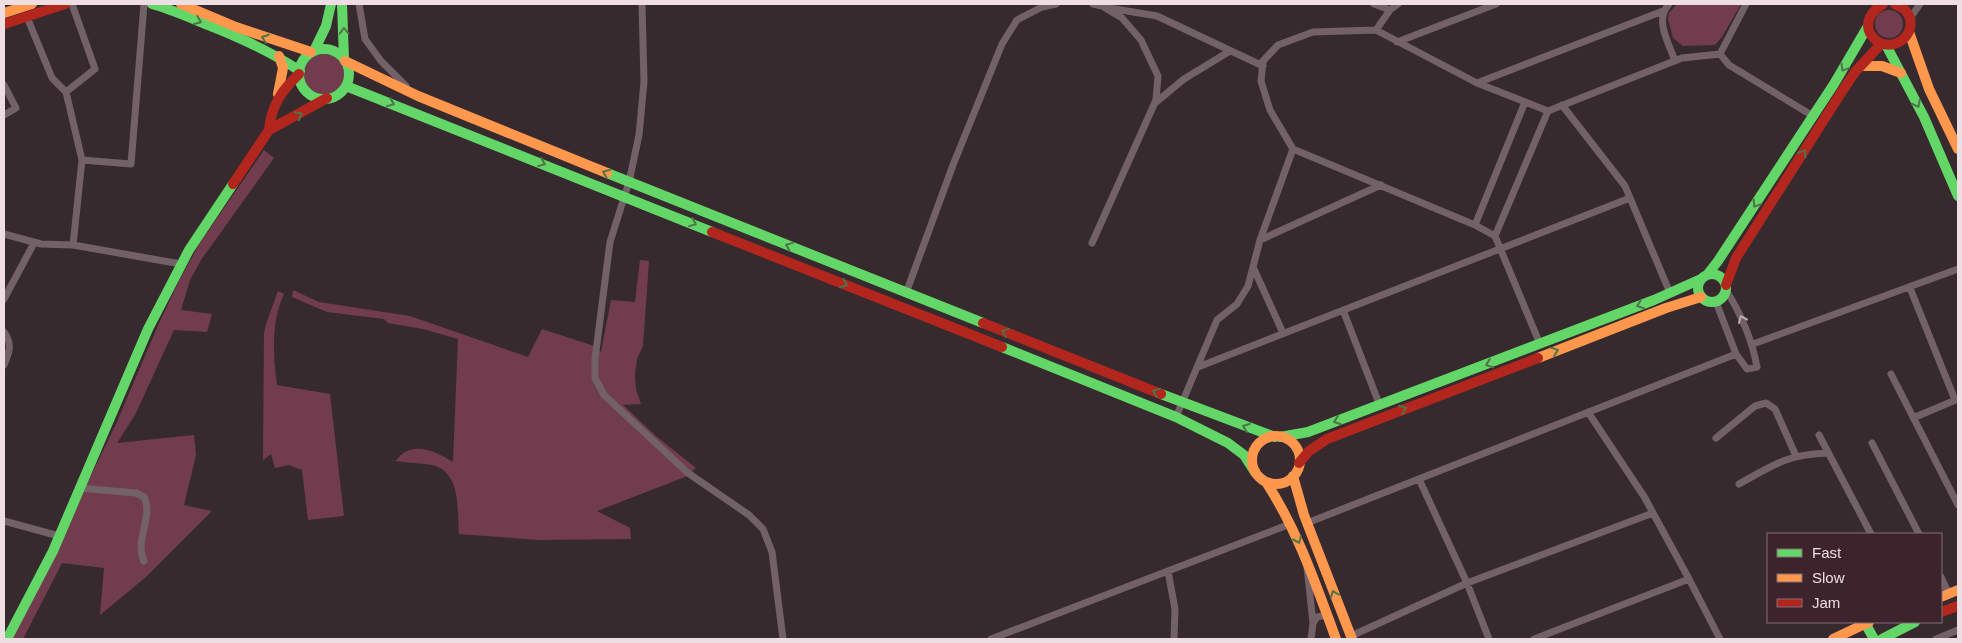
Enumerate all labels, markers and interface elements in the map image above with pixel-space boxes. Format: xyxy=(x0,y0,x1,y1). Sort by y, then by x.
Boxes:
one-way arrow xyxy=(193,14,202,25)
one-way arrow xyxy=(338,27,349,35)
one-way arrow xyxy=(261,34,270,44)
one-way arrow xyxy=(1841,62,1851,71)
one-way arrow xyxy=(386,97,395,108)
one-way arrow xyxy=(1911,99,1921,108)
one-way arrow xyxy=(293,111,302,121)
one-way arrow xyxy=(1797,149,1807,158)
one-way arrow xyxy=(537,157,546,168)
one-way arrow xyxy=(602,168,611,179)
one-way arrow xyxy=(1752,199,1762,208)
one-way arrow xyxy=(688,217,697,228)
one-way arrow xyxy=(785,242,794,252)
one-way arrow xyxy=(839,278,848,288)
one-way arrow xyxy=(1637,299,1645,309)
one-way arrow xyxy=(1737,315,1748,324)
one-way arrow xyxy=(1001,328,1010,338)
one-way arrow xyxy=(1550,347,1559,357)
one-way arrow xyxy=(1485,358,1494,368)
one-way arrow xyxy=(1152,388,1161,398)
one-way arrow xyxy=(1398,405,1407,416)
one-way arrow xyxy=(1333,415,1342,425)
one-way arrow xyxy=(1242,423,1251,433)
legend xyxy=(1767,533,1942,623)
one-way arrow xyxy=(1291,535,1302,544)
text: Fast xyxy=(1812,544,1842,561)
text: Slow xyxy=(1812,569,1845,586)
one-way arrow xyxy=(1330,590,1341,599)
text: Jam xyxy=(1812,594,1840,611)

